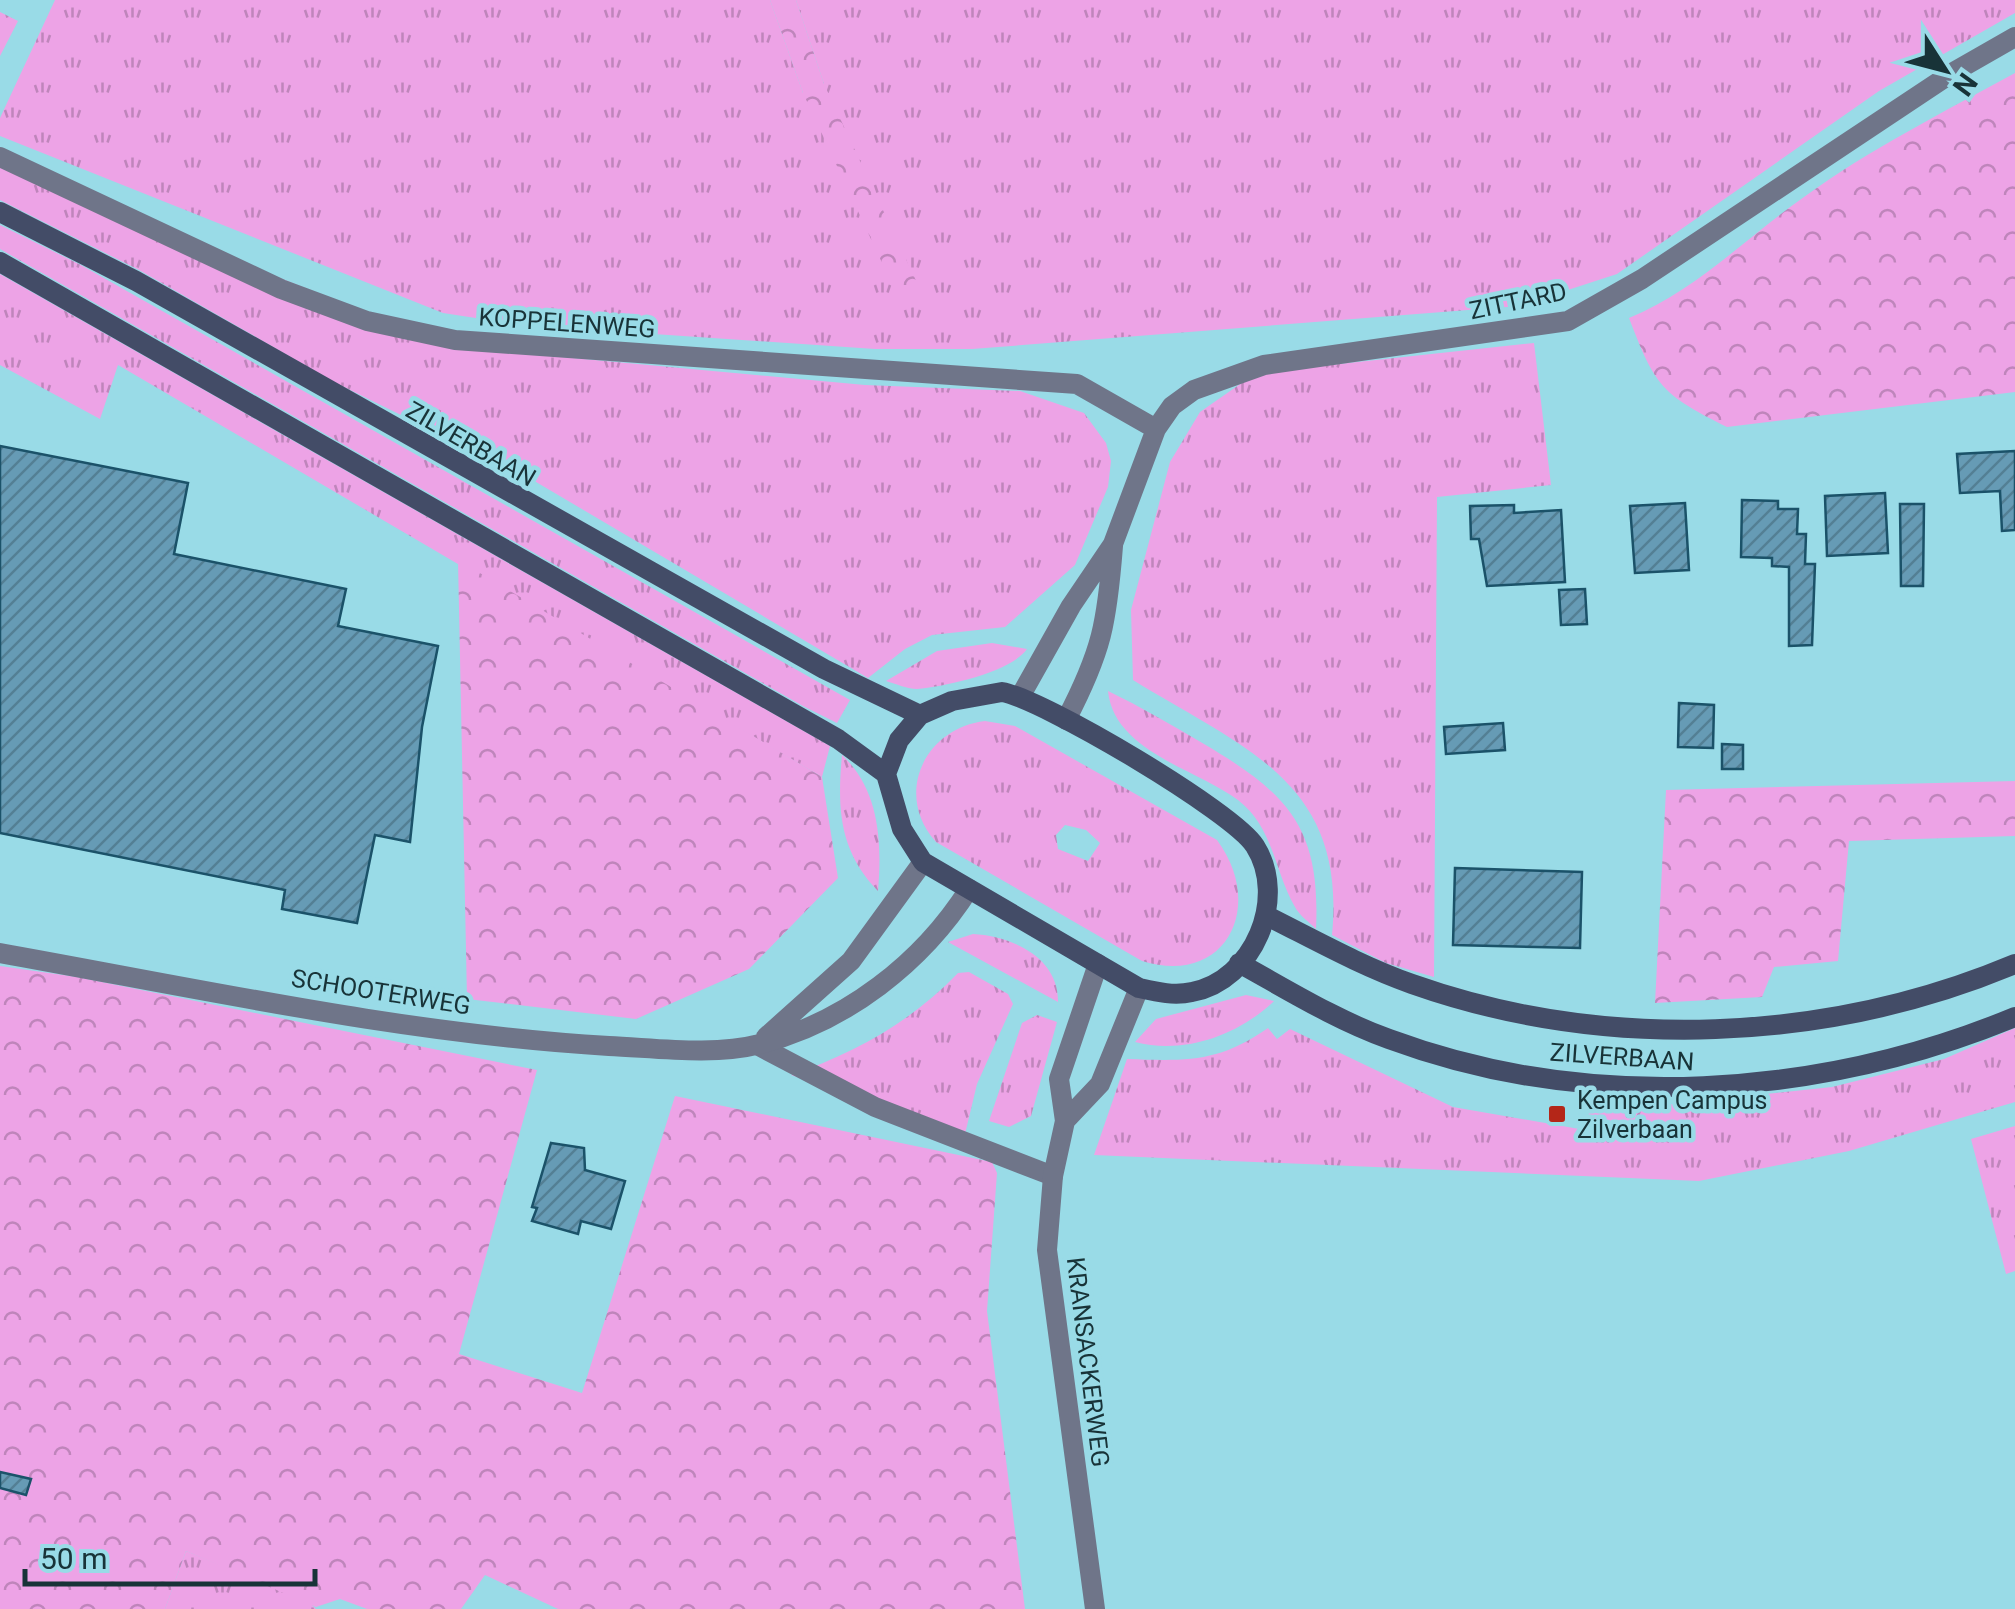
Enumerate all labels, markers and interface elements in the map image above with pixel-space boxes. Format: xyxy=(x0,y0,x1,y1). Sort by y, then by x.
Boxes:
north arrow xyxy=(1895,20,1995,120)
text: N xyxy=(1946,67,1984,102)
street label: ZITTARD xyxy=(1467,277,1569,325)
street label: KOPPELENWEG xyxy=(478,302,656,344)
street label: ZILVERBAAN xyxy=(401,395,541,493)
street label: SCHOOTERWEG xyxy=(289,964,473,1020)
street label: ZILVERBAAN xyxy=(1549,1037,1695,1077)
place label: Kempen Campus Zilverbaan xyxy=(1577,1086,1767,1144)
marker: Kempen Campus Zilverbaan xyxy=(1546,1103,1568,1125)
street label: KRANSACKERWEG xyxy=(1061,1255,1115,1469)
scale bar xyxy=(25,1524,315,1586)
text: 50 m xyxy=(40,1541,107,1576)

